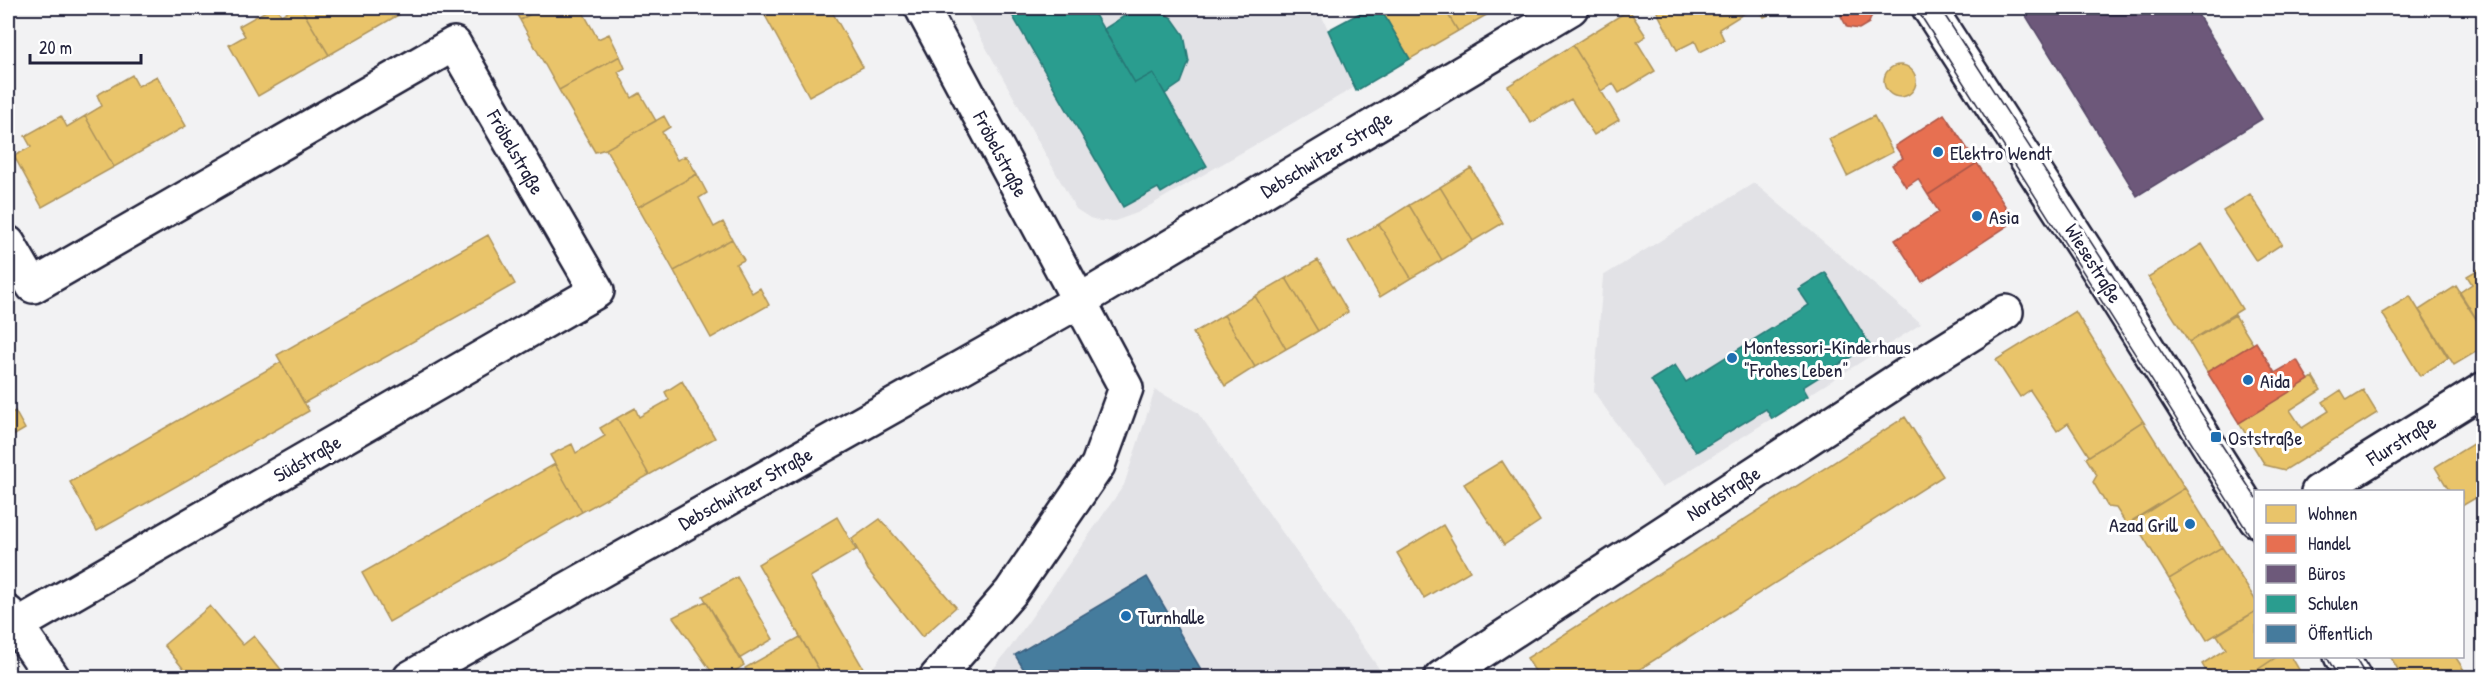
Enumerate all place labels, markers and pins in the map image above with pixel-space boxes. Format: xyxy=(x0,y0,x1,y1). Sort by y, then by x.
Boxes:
place label: Elektro Wendt xyxy=(1950,139,2053,166)
marker: Elektro Wendt xyxy=(1931,145,1945,159)
place label: Asia xyxy=(1989,203,2019,230)
marker: Asia xyxy=(1970,209,1984,223)
place label: Montessori-Kinderhaus "Frohes Leben" xyxy=(1744,333,1911,383)
marker: Montessori-Kinderhaus "Frohes Leben" xyxy=(1725,351,1739,365)
place label: Aida xyxy=(2260,367,2290,394)
marker: Aida xyxy=(2241,373,2255,387)
place label: Oststraße xyxy=(2228,424,2302,451)
marker: Oststraße xyxy=(2209,430,2223,444)
place label: Azad Grill xyxy=(2109,511,2178,538)
marker: Azad Grill xyxy=(2183,517,2197,531)
place label: Turnhalle xyxy=(1138,603,1205,630)
marker: Turnhalle xyxy=(1119,609,1133,623)

